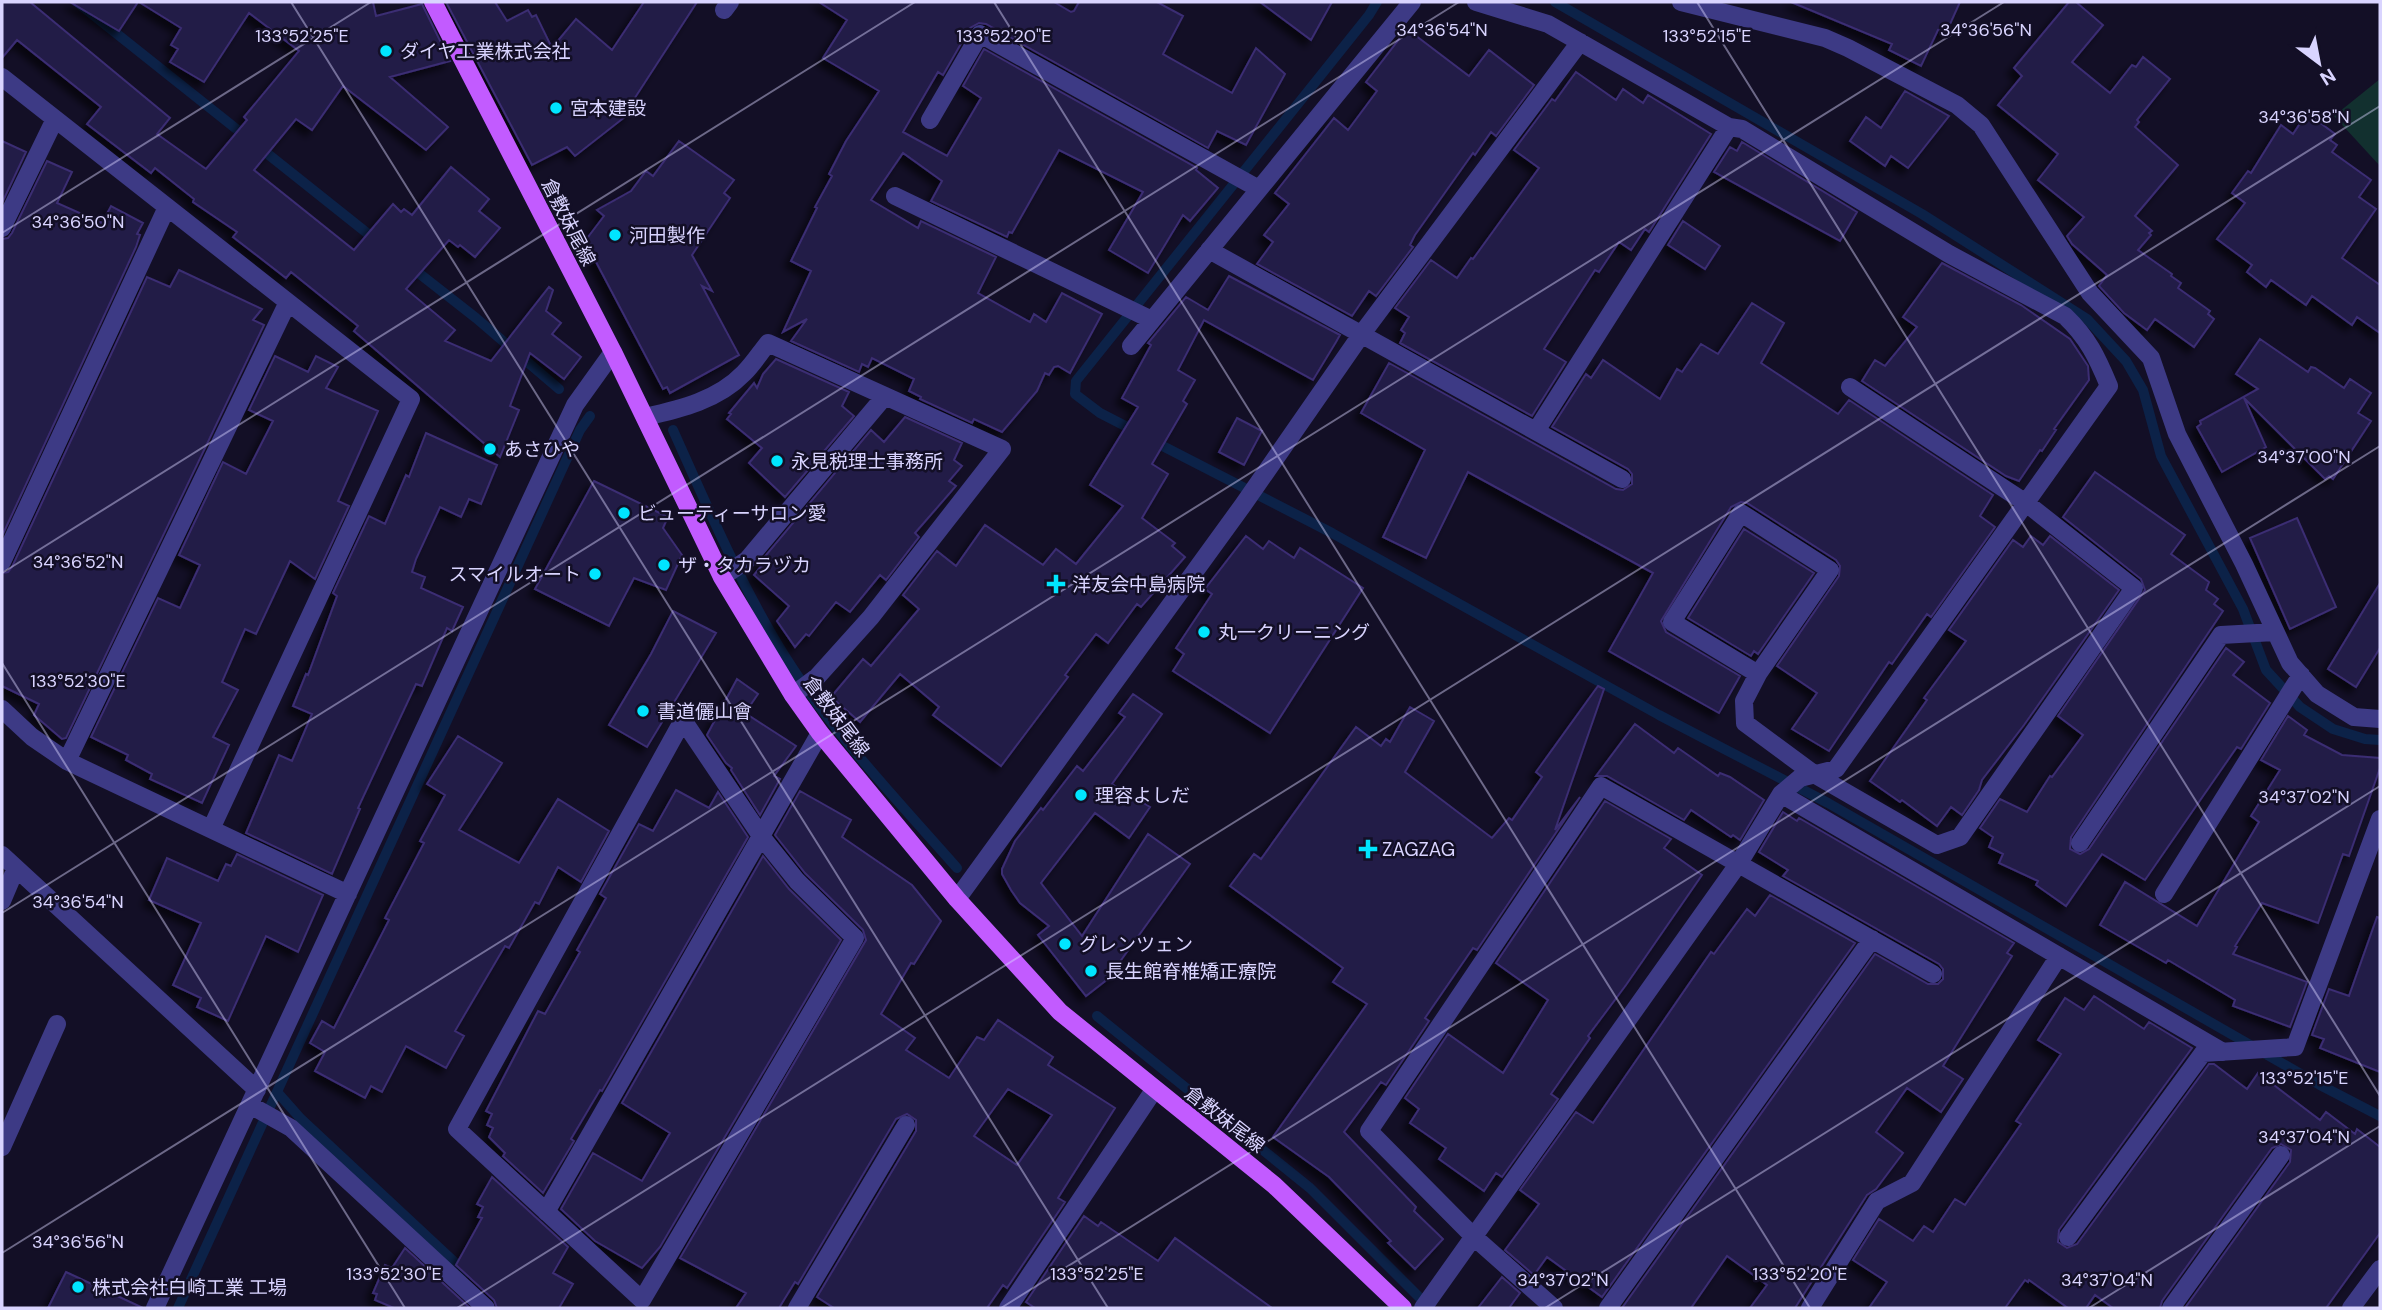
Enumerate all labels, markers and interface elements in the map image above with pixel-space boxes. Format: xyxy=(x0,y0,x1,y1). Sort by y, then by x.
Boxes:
text: 34°36'54"N xyxy=(1396,18,1488,42)
text: 34°36'56"N xyxy=(1940,18,2032,42)
text: 133°52'25"E xyxy=(255,24,349,48)
text: 133°52'20"E xyxy=(957,24,1051,48)
text: 133°52'15"E xyxy=(1663,24,1751,48)
north arrow xyxy=(2284,28,2354,98)
place label: ダイヤ工業株式会社 xyxy=(400,39,570,64)
marker: ダイヤ工業株式会社 xyxy=(378,43,394,59)
text: N xyxy=(2315,63,2340,91)
place label: 宮本建設 xyxy=(570,96,646,121)
marker: 宮本建設 xyxy=(548,100,564,116)
text: 34°36'58"N xyxy=(2258,105,2350,129)
street label: 倉敷妹尾線 xyxy=(536,174,601,270)
text: 34°36'50"N xyxy=(32,210,124,234)
place label: 河田製作 xyxy=(629,223,705,248)
marker: 河田製作 xyxy=(607,227,623,243)
place label: あさひや xyxy=(504,437,580,462)
marker: あさひや xyxy=(482,441,498,457)
text: 34°37'00"N xyxy=(2257,445,2351,469)
place label: 永見税理士事務所 xyxy=(791,449,943,474)
marker: 永見税理士事務所 xyxy=(769,453,785,469)
place label: ビューティーサロン愛 xyxy=(638,501,826,526)
marker: ビューティーサロン愛 xyxy=(616,505,632,521)
text: 34°36'52"N xyxy=(33,550,123,574)
place label: ザ・タカラヅカ xyxy=(678,553,811,578)
marker: ザ・タカラヅカ xyxy=(656,557,672,573)
place label: スマイルオート xyxy=(449,562,581,587)
marker: スマイルオート xyxy=(587,566,603,582)
place label: 洋友会中島病院 xyxy=(1072,572,1205,597)
marker: 洋友会中島病院 xyxy=(1046,574,1066,594)
place label: 丸一クリーニング xyxy=(1218,620,1370,645)
marker: 丸一クリーニング xyxy=(1196,624,1212,640)
text: 133°52'30"E xyxy=(30,669,126,693)
street label: 倉敷妹尾線 xyxy=(798,671,875,762)
place label: 書道儷山會 xyxy=(657,699,752,724)
marker: 書道儷山會 xyxy=(635,703,651,719)
place label: 理容よしだ xyxy=(1095,783,1190,808)
text: 34°37'02"N xyxy=(2258,785,2350,809)
marker: 理容よしだ xyxy=(1073,787,1089,803)
place label: ZAGZAG xyxy=(1382,837,1455,862)
marker: ZAGZAG xyxy=(1360,841,1376,857)
text: 34°36'54"N xyxy=(32,890,124,914)
place label: グレンツェン xyxy=(1079,932,1193,957)
marker: グレンツェン xyxy=(1057,936,1073,952)
place label: 長生館脊椎矯正療院 xyxy=(1105,959,1276,984)
marker: 長生館脊椎矯正療院 xyxy=(1083,963,1099,979)
text: 133°52'15"E xyxy=(2260,1066,2348,1090)
street label: 倉敷妹尾線 xyxy=(1180,1080,1270,1158)
text: 34°37'04"N xyxy=(2258,1125,2350,1149)
text: 34°36'56"N xyxy=(32,1230,124,1254)
text: 133°52'30"E xyxy=(346,1262,442,1286)
text: 133°52'25"E xyxy=(1050,1262,1144,1286)
text: 133°52'20"E xyxy=(1753,1262,1847,1286)
text: 34°37'02"N xyxy=(1517,1268,1609,1292)
text: 34°37'04"N xyxy=(2061,1268,2153,1292)
place label: 株式会社白崎工業 工場 xyxy=(92,1275,287,1300)
marker: 株式会社白崎工業 工場 xyxy=(70,1279,86,1295)

